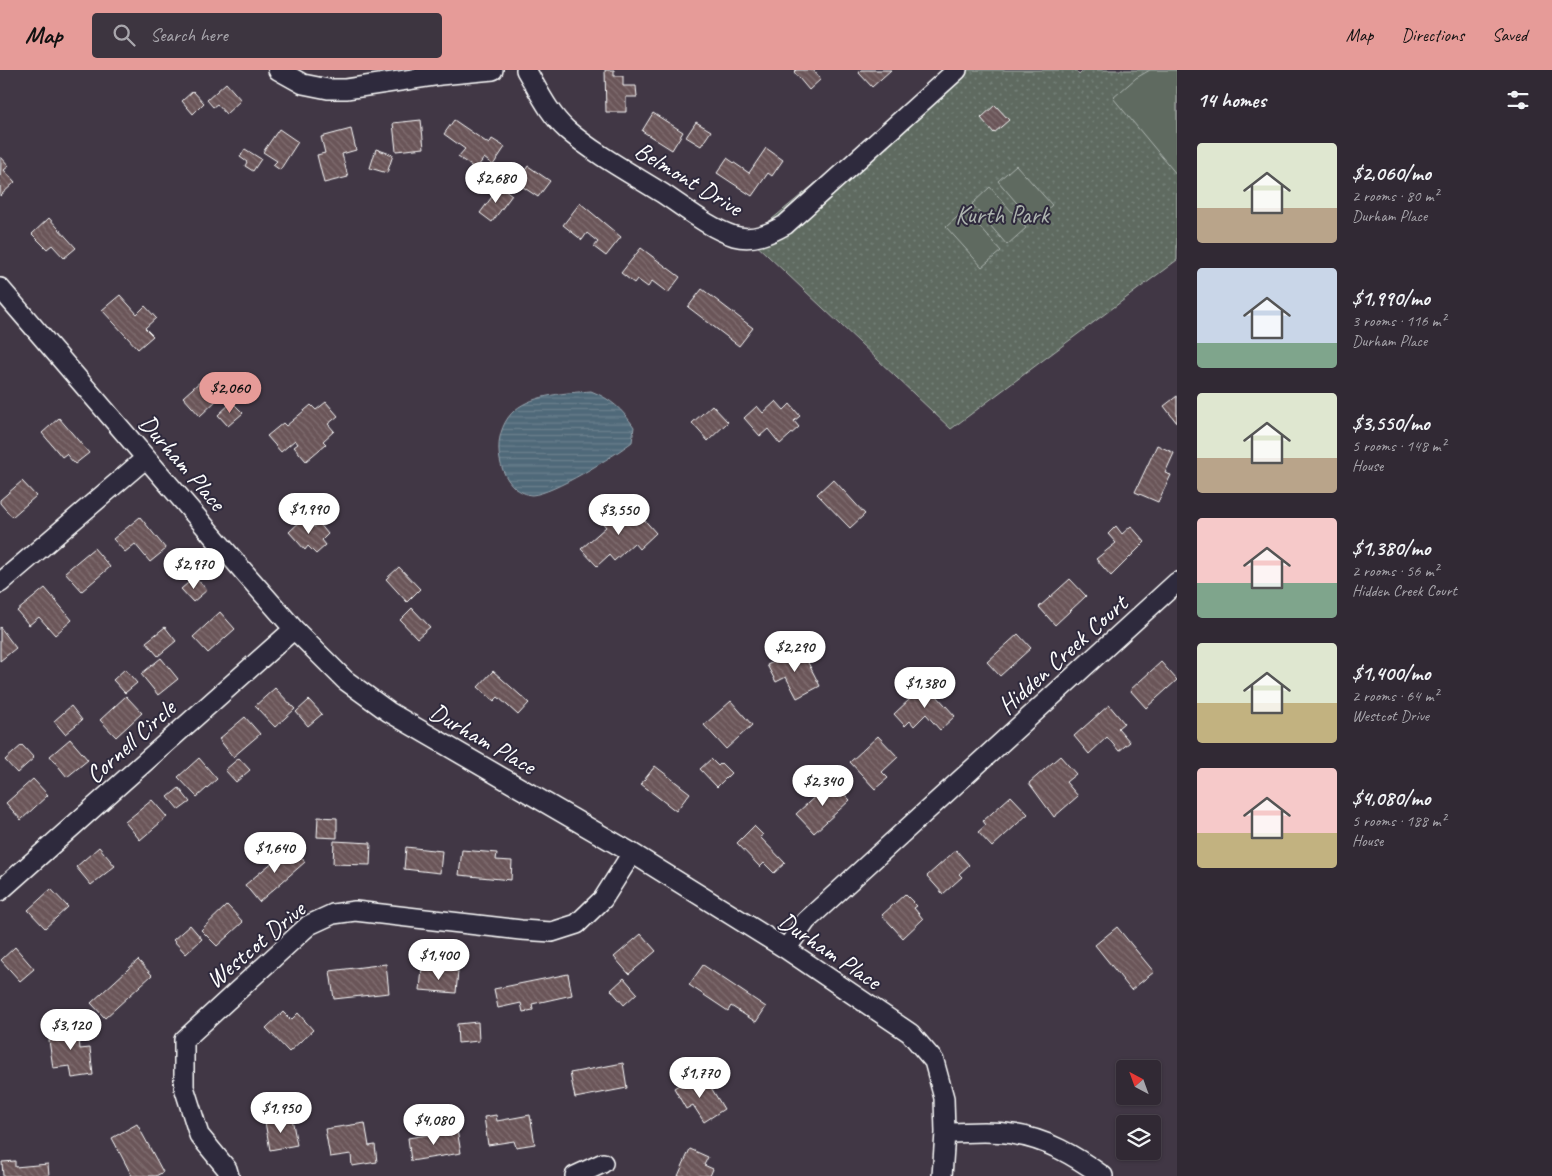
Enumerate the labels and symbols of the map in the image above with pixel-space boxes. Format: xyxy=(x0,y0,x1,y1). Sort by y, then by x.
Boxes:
street label: Belmont Drive xyxy=(629,134,750,224)
pin: $2,680 xyxy=(455,162,537,204)
park label: Kurth Park xyxy=(955,199,1051,231)
pin: $2,060 xyxy=(189,372,271,414)
street label: Durham Place xyxy=(132,408,234,519)
pin: $1,990 xyxy=(268,492,350,535)
pin: $3,550 xyxy=(578,494,660,536)
pin: $2,970 xyxy=(153,548,235,590)
street label: Hidden Creek Court xyxy=(991,586,1136,721)
pin: $2,290 xyxy=(754,630,836,673)
pin: $1,380 xyxy=(884,666,966,709)
street label: Cornell Circle xyxy=(79,692,184,791)
street label: Durham Place xyxy=(424,696,543,783)
pin: $2,340 xyxy=(782,764,864,807)
pin: $1,640 xyxy=(234,832,316,874)
street label: Westcot Drive xyxy=(199,893,313,996)
street label: Durham Place xyxy=(772,905,889,998)
pin: $1,400 xyxy=(398,938,480,981)
pin: $3,120 xyxy=(30,1008,112,1051)
pin: $1,770 xyxy=(659,1056,741,1099)
north arrow xyxy=(1116,1060,1161,1105)
pin: $1,950 xyxy=(240,1092,322,1134)
pin: $4,080 xyxy=(393,1104,475,1146)

